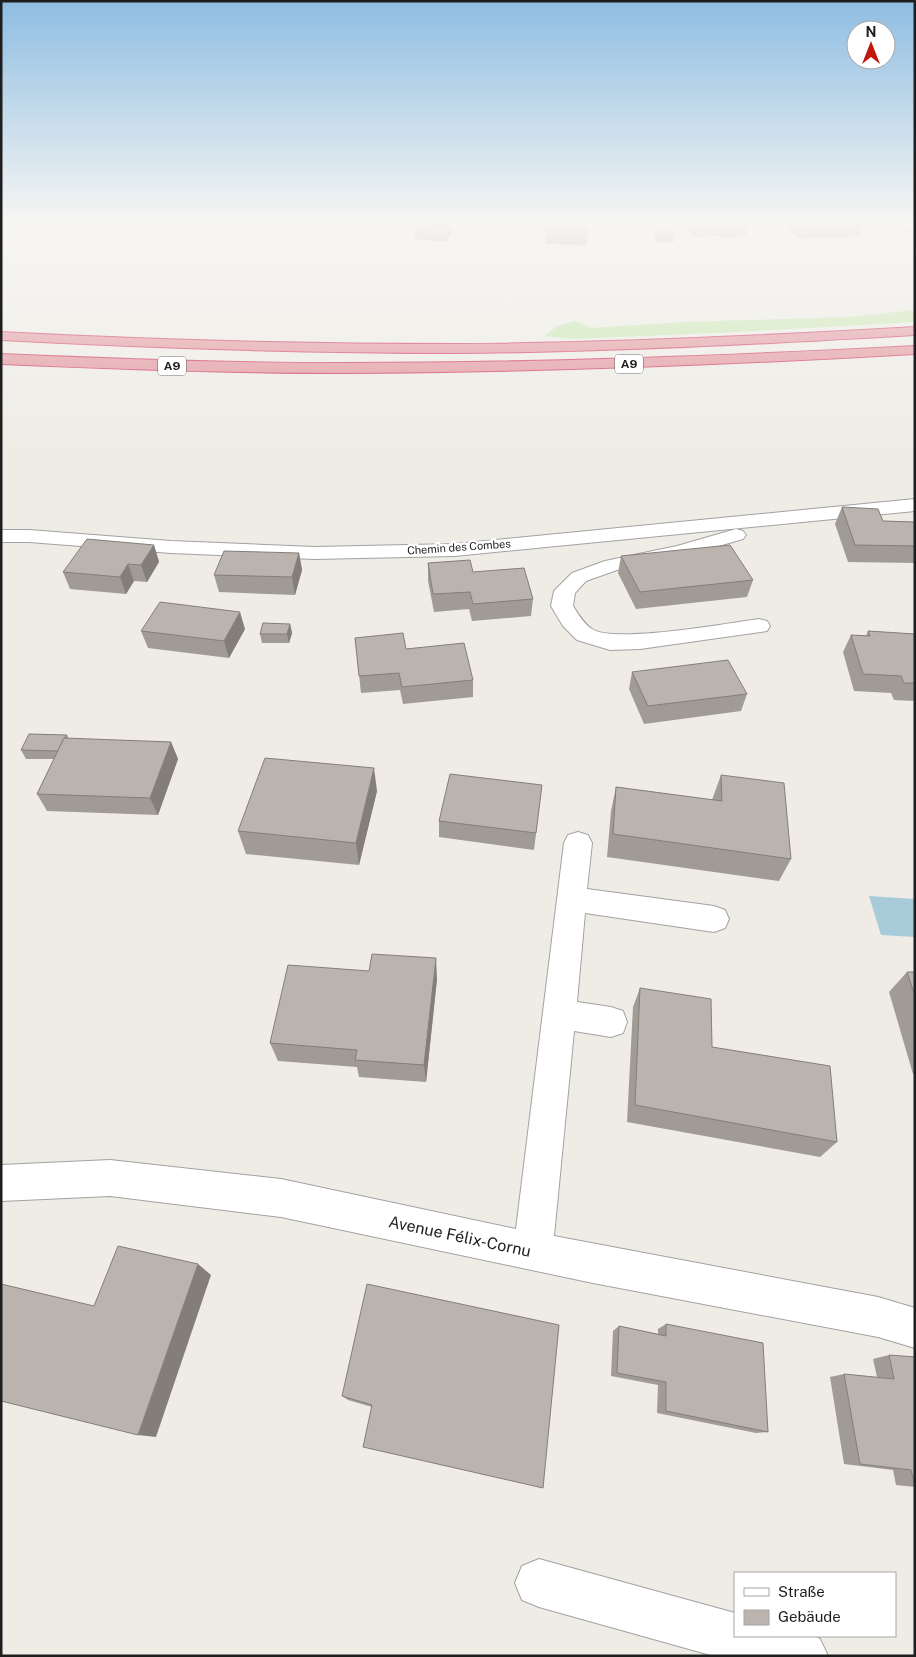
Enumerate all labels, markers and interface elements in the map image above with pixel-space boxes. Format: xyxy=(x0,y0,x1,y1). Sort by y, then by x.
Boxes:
north arrow xyxy=(846,20,896,70)
text: N xyxy=(866,24,876,40)
road number: A9 xyxy=(615,354,643,374)
road number: A9 xyxy=(158,356,186,376)
street label: Chemin des Combes xyxy=(407,537,512,557)
street label: Avenue Félix-Cornu xyxy=(387,1212,533,1261)
legend xyxy=(734,1572,896,1637)
text: Straße xyxy=(778,1583,825,1600)
text: Gebäude xyxy=(778,1608,841,1625)

